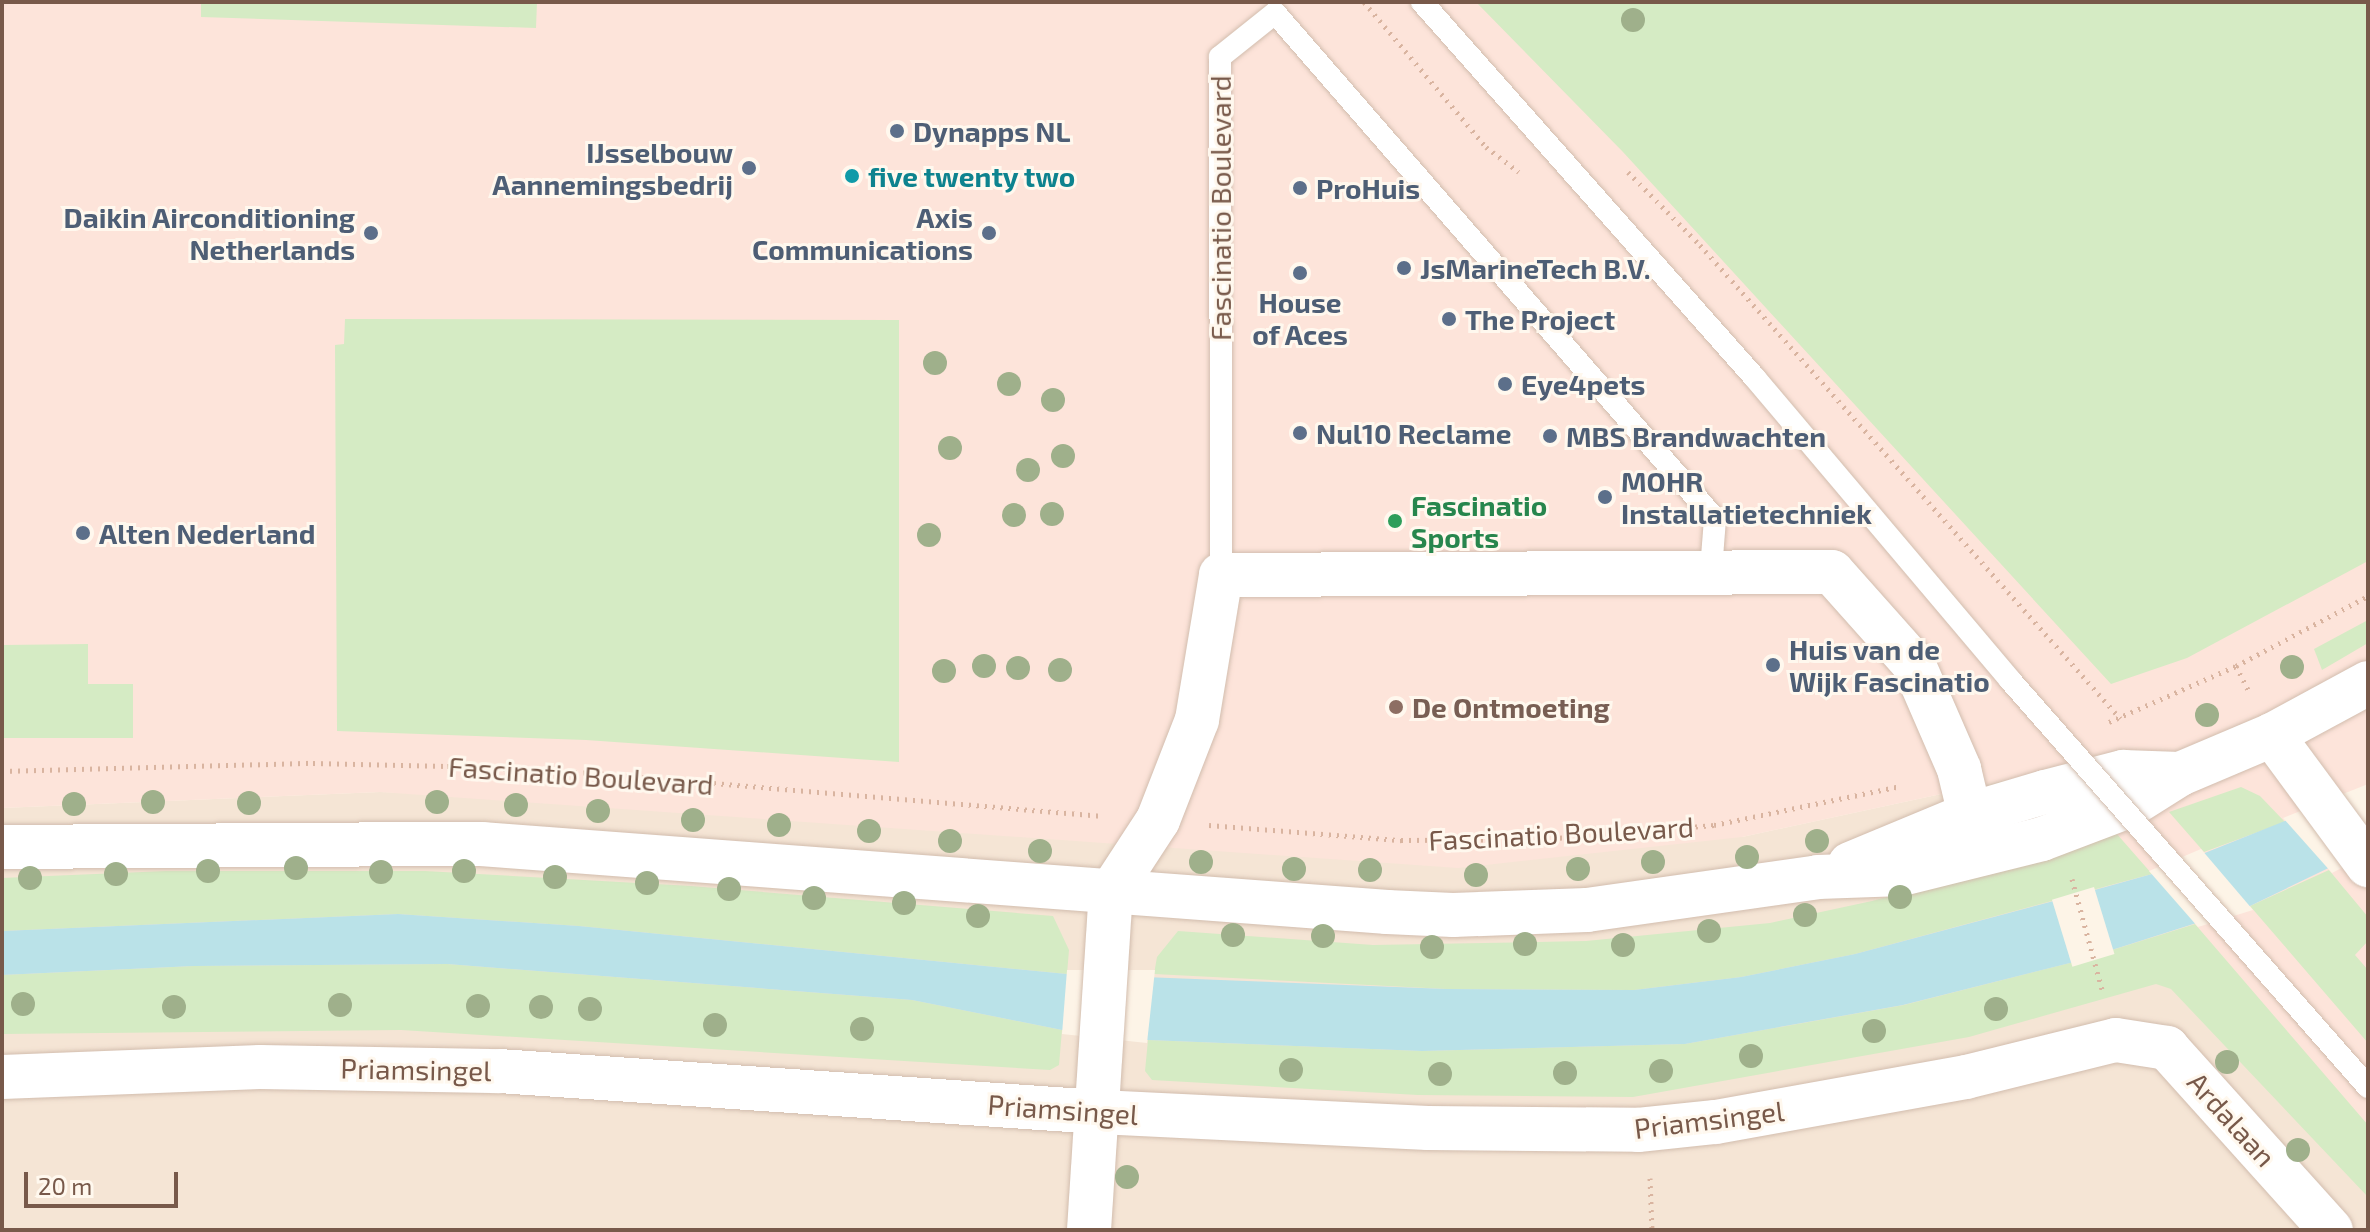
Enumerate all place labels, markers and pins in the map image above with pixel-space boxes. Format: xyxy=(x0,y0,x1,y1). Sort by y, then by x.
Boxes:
place label: Dynapps NL xyxy=(913,114,1070,148)
marker: Dynapps NL xyxy=(888,122,906,140)
place label: IJsselbouw Aannemingsbedrij xyxy=(492,135,733,201)
marker: IJsselbouw Aannemingsbedrij xyxy=(740,159,758,177)
place label: five twenty two xyxy=(868,159,1077,193)
marker: five twenty two xyxy=(843,167,861,185)
place label: ProHuis xyxy=(1316,171,1420,205)
marker: ProHuis xyxy=(1291,179,1309,197)
place label: Daikin Airconditioning Netherlands xyxy=(63,200,355,266)
place label: Axis Communications xyxy=(752,200,973,266)
marker: Daikin Airconditioning Netherlands xyxy=(362,224,380,242)
marker: Axis Communications xyxy=(980,224,998,242)
place label: JsMarineTech B.V. xyxy=(1420,251,1651,285)
marker: JsMarineTech B.V. xyxy=(1395,259,1413,277)
marker: House of Aces xyxy=(1291,264,1309,282)
place label: House of Aces xyxy=(1252,285,1348,351)
place label: The Project xyxy=(1465,302,1615,336)
marker: The Project xyxy=(1440,310,1458,328)
place label: Eye4pets xyxy=(1521,367,1645,401)
marker: Eye4pets xyxy=(1496,375,1514,393)
place label: Nul10 Reclame xyxy=(1316,416,1511,450)
place label: MBS Brandwachten xyxy=(1566,419,1826,453)
marker: Nul10 Reclame xyxy=(1291,424,1309,442)
marker: MBS Brandwachten xyxy=(1541,427,1559,445)
place label: MOHR Installatietechniek xyxy=(1621,464,1872,530)
place label: Fascinatio Sports xyxy=(1411,488,1547,554)
marker: MOHR Installatietechniek xyxy=(1596,488,1614,506)
marker: Fascinatio Sports xyxy=(1386,512,1404,530)
place label: Alten Nederland xyxy=(99,516,315,550)
marker: Alten Nederland xyxy=(74,524,92,542)
place label: Huis van de Wijk Fascinatio xyxy=(1789,632,1990,698)
marker: Huis van de Wijk Fascinatio xyxy=(1764,656,1782,674)
place label: De Ontmoeting xyxy=(1412,690,1610,724)
marker: De Ontmoeting xyxy=(1387,698,1405,716)

